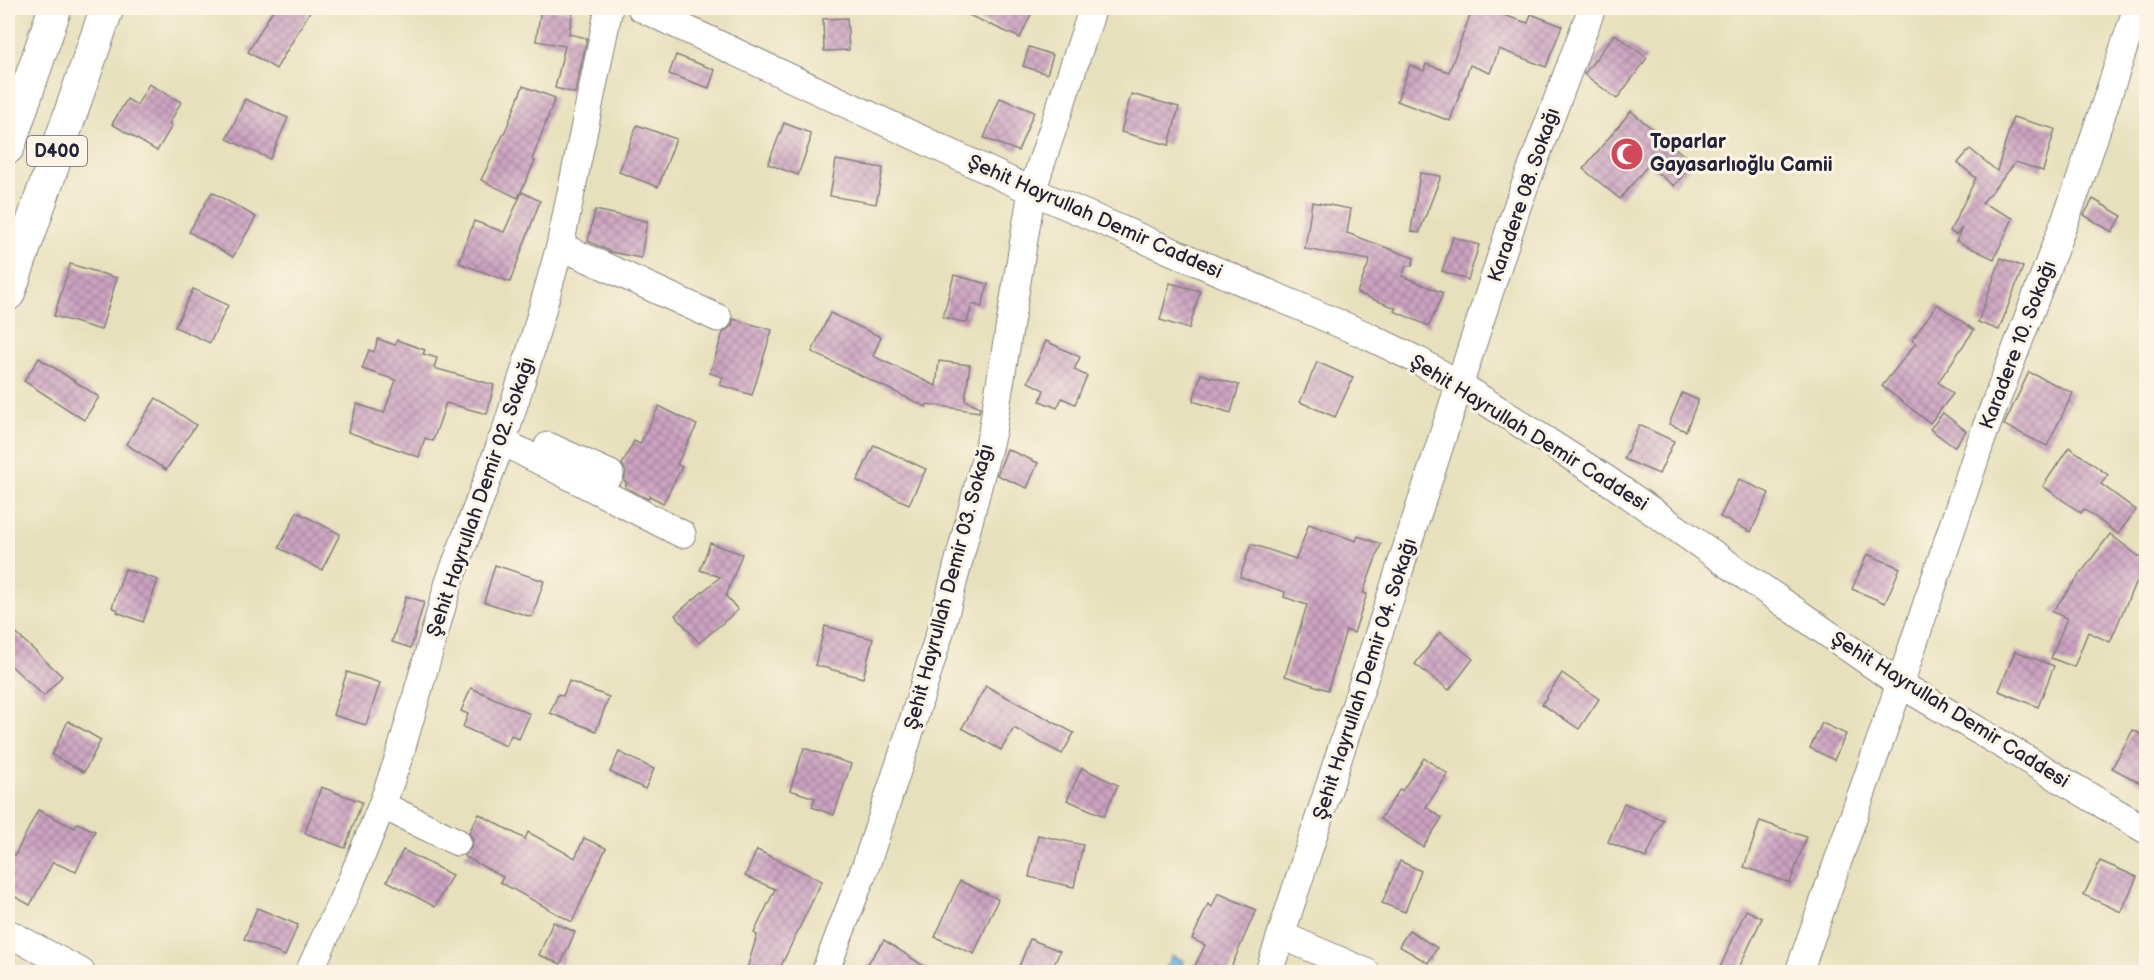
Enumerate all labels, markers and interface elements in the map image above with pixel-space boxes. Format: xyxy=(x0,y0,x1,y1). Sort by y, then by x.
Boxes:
street label: Karadere 08. Sokağı xyxy=(1483,105,1565,285)
place label: Toparlar Gayasarlıoğlu Camii xyxy=(1650,130,1833,177)
road number: D400 xyxy=(27,136,87,166)
mosque icon: Toparlar Gayasarlıoğlu Camii xyxy=(1609,136,1645,172)
street label: Şehit Hayrullah Demir Caddesi xyxy=(964,150,1226,284)
street label: Karadere 10. Sokağı xyxy=(1975,257,2061,433)
street label: Şehit Hayrullah Demir Caddesi xyxy=(1406,350,1652,516)
street label: Şehit Hayrullah Demir 02. Sokağı xyxy=(422,354,540,640)
street label: Şehit Hayrullah Demir 03. Sokağı xyxy=(899,442,999,732)
street label: Şehit Hayrullah Demir 04. Sokağı xyxy=(1308,535,1422,823)
street label: Şehit Hayrullah Demir Caddesi xyxy=(1827,627,2073,793)

